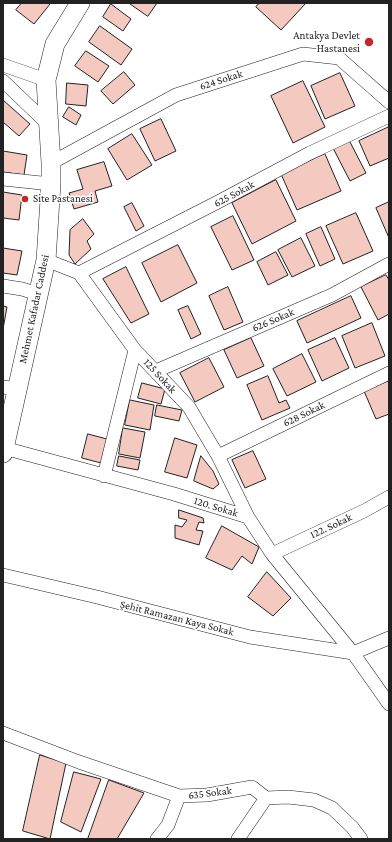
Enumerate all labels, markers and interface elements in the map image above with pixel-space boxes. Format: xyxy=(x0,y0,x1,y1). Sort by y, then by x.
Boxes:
place label: Antakya Devlet Hastanesi xyxy=(293,29,360,55)
marker: Antakya Devlet Hastanesi xyxy=(363,36,375,48)
street label: 624 Sokak xyxy=(198,67,244,93)
street label: 625 Sokak xyxy=(211,178,257,210)
place label: Site Pastanesi xyxy=(33,192,93,206)
marker: Site Pastanesi xyxy=(20,194,30,204)
street label: Mehmet Kafadar Caddesi xyxy=(16,253,52,365)
street label: 626 Sokak xyxy=(250,305,296,335)
street label: 125 Sokak xyxy=(141,356,179,396)
street label: 628 Sokak xyxy=(281,398,327,430)
street label: 120. Sokak xyxy=(192,494,240,520)
street label: 122. Sokak xyxy=(308,511,354,541)
street label: Şehit Ramazan Kaya Sokak xyxy=(119,597,235,639)
street label: 635 Sokak xyxy=(187,784,233,802)

